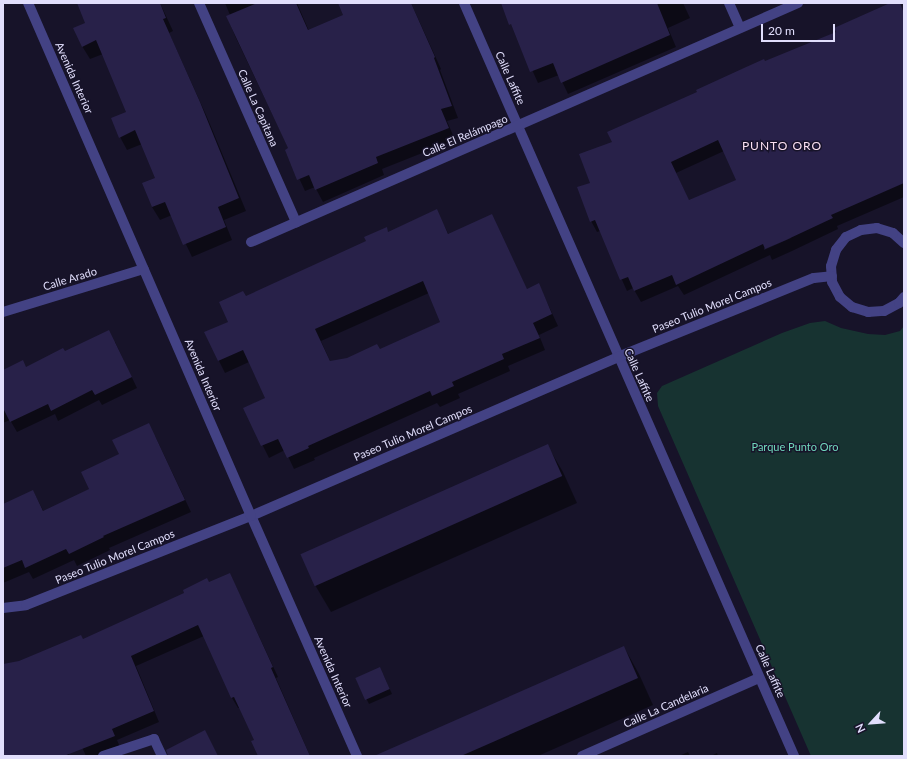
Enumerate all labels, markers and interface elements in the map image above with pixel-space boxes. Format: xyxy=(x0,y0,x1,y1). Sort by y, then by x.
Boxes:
scale bar xyxy=(763,16,837,42)
text: 20 m xyxy=(768,23,795,38)
street label: Avenida Interior xyxy=(52,40,96,116)
street label: Calle Laffite xyxy=(492,49,528,107)
street label: Calle La Capitana xyxy=(235,67,281,149)
street label: Calle El Relámpago xyxy=(420,112,510,160)
district label: PUNTO ORO xyxy=(742,139,822,153)
street label: Calle Arado xyxy=(41,265,99,293)
street label: Paseo Tulio Morel Campos xyxy=(650,276,774,336)
street label: Avenida Interior xyxy=(182,337,224,413)
street label: Calle Laffite xyxy=(621,346,657,404)
street label: Paseo Tulio Morel Campos xyxy=(352,402,474,464)
park label: Parque Punto Oro xyxy=(751,440,839,454)
street label: Paseo Tulio Morel Campos xyxy=(53,527,177,587)
street label: Avenida Interior xyxy=(311,634,355,710)
street label: Calle Laffite xyxy=(752,642,788,700)
street label: Calle La Candelaria xyxy=(621,681,711,731)
north arrow xyxy=(851,703,891,743)
text: N xyxy=(852,722,867,735)

